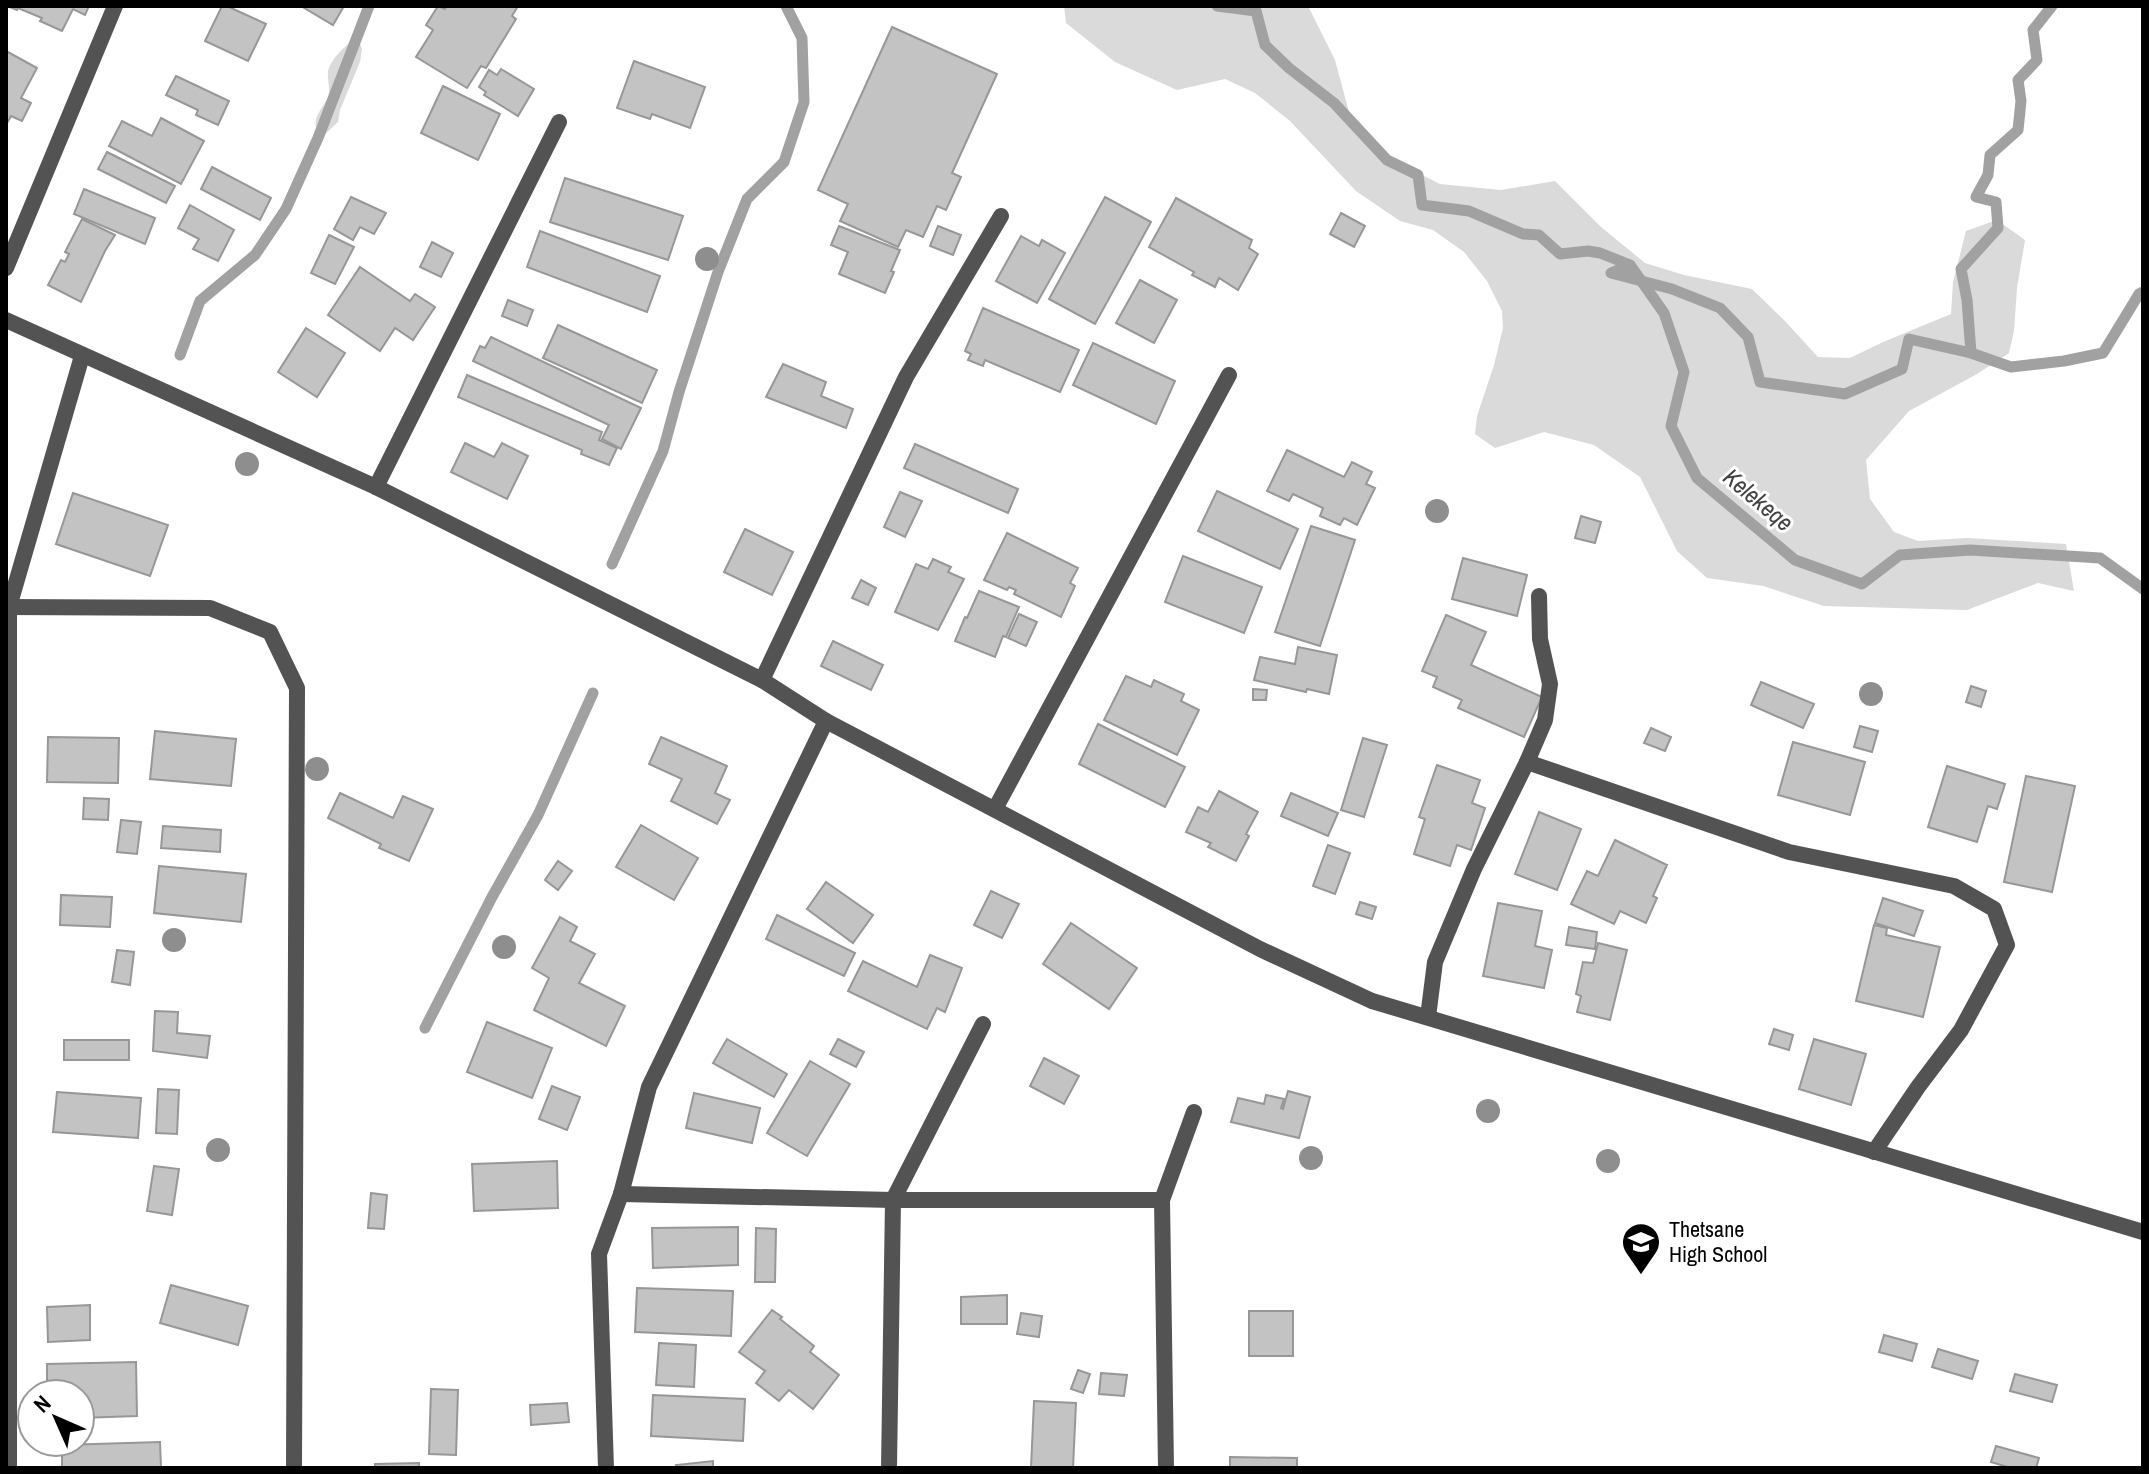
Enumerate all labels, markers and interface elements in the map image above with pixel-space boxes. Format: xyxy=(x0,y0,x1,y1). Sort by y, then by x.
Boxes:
water label: Kelekeqe xyxy=(1717,461,1800,538)
place label: Thetsane High School xyxy=(1669,1214,1767,1269)
school or university icon: Thetsane High School xyxy=(1620,1221,1662,1276)
north arrow xyxy=(16,1378,96,1458)
text: N xyxy=(27,1389,57,1419)

